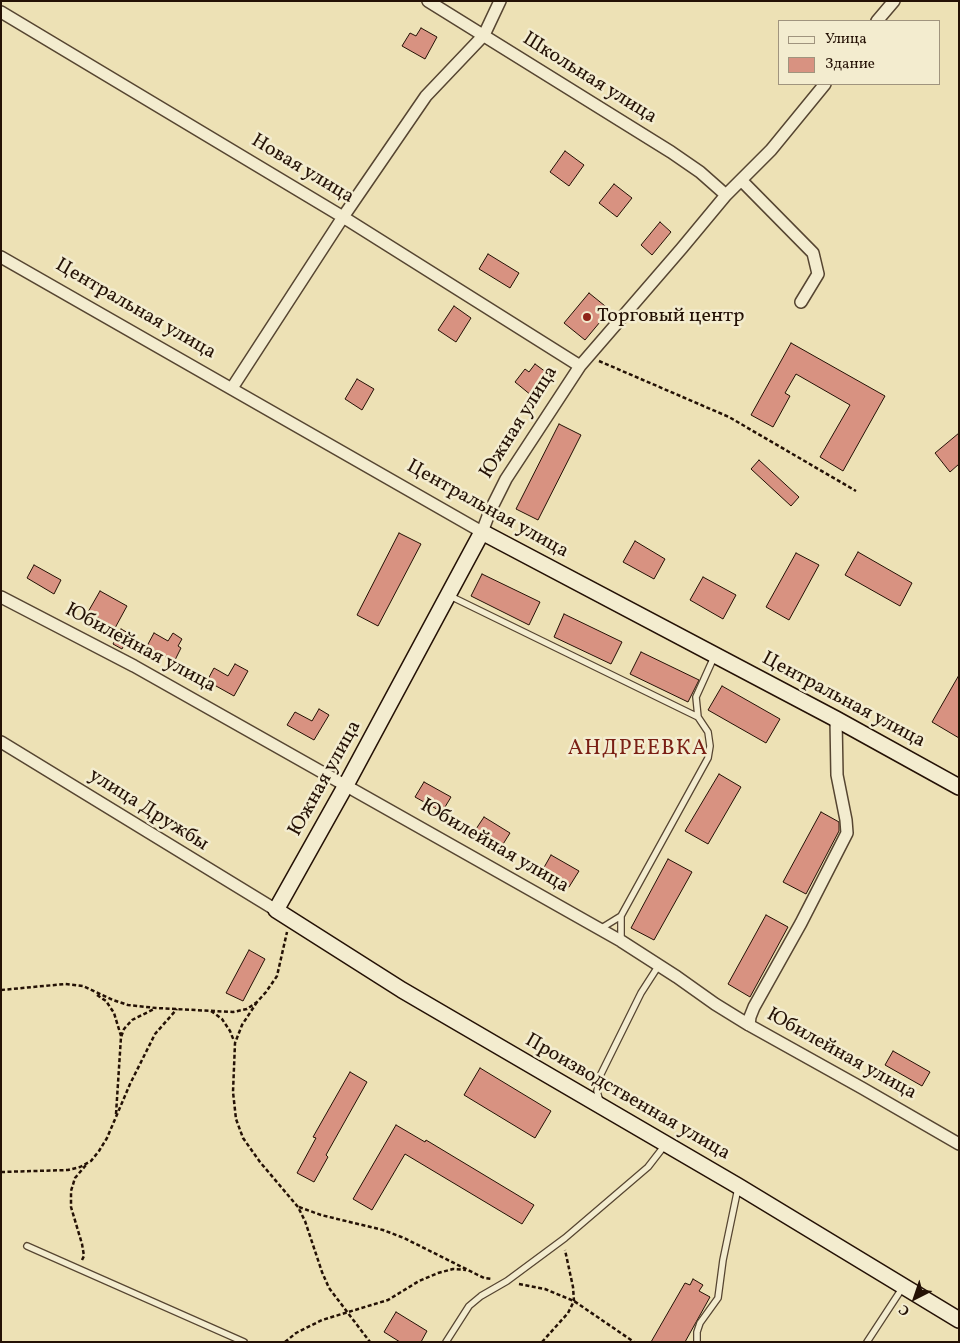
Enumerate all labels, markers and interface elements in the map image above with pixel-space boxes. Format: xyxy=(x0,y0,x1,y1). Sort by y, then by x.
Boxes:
legend xyxy=(778,20,940,85)
street label: Школьная улица xyxy=(517,28,661,130)
text: Улица xyxy=(825,29,867,50)
text: Здание xyxy=(825,54,875,75)
street label: Новая улица xyxy=(246,130,358,210)
street label: Центральная улица xyxy=(50,254,220,366)
place label: Торговый центр xyxy=(597,305,744,329)
marker: Торговый центр xyxy=(581,311,593,323)
street label: Южная улица xyxy=(476,362,564,484)
street label: Центральная улица xyxy=(402,455,572,565)
street label: Юбилейная улица xyxy=(60,599,220,699)
street label: Центральная улица xyxy=(757,648,929,754)
street label: Южная улица xyxy=(284,717,368,841)
district label: АНДРЕЕВКА xyxy=(567,737,709,763)
street label: улица Дружбы xyxy=(84,765,212,857)
street label: Юбилейная улица xyxy=(415,795,573,899)
street label: Юбилейная улица xyxy=(762,1004,920,1106)
street label: Производственная улица xyxy=(520,1029,734,1167)
north arrow xyxy=(890,1273,940,1323)
text: С xyxy=(895,1300,914,1320)

